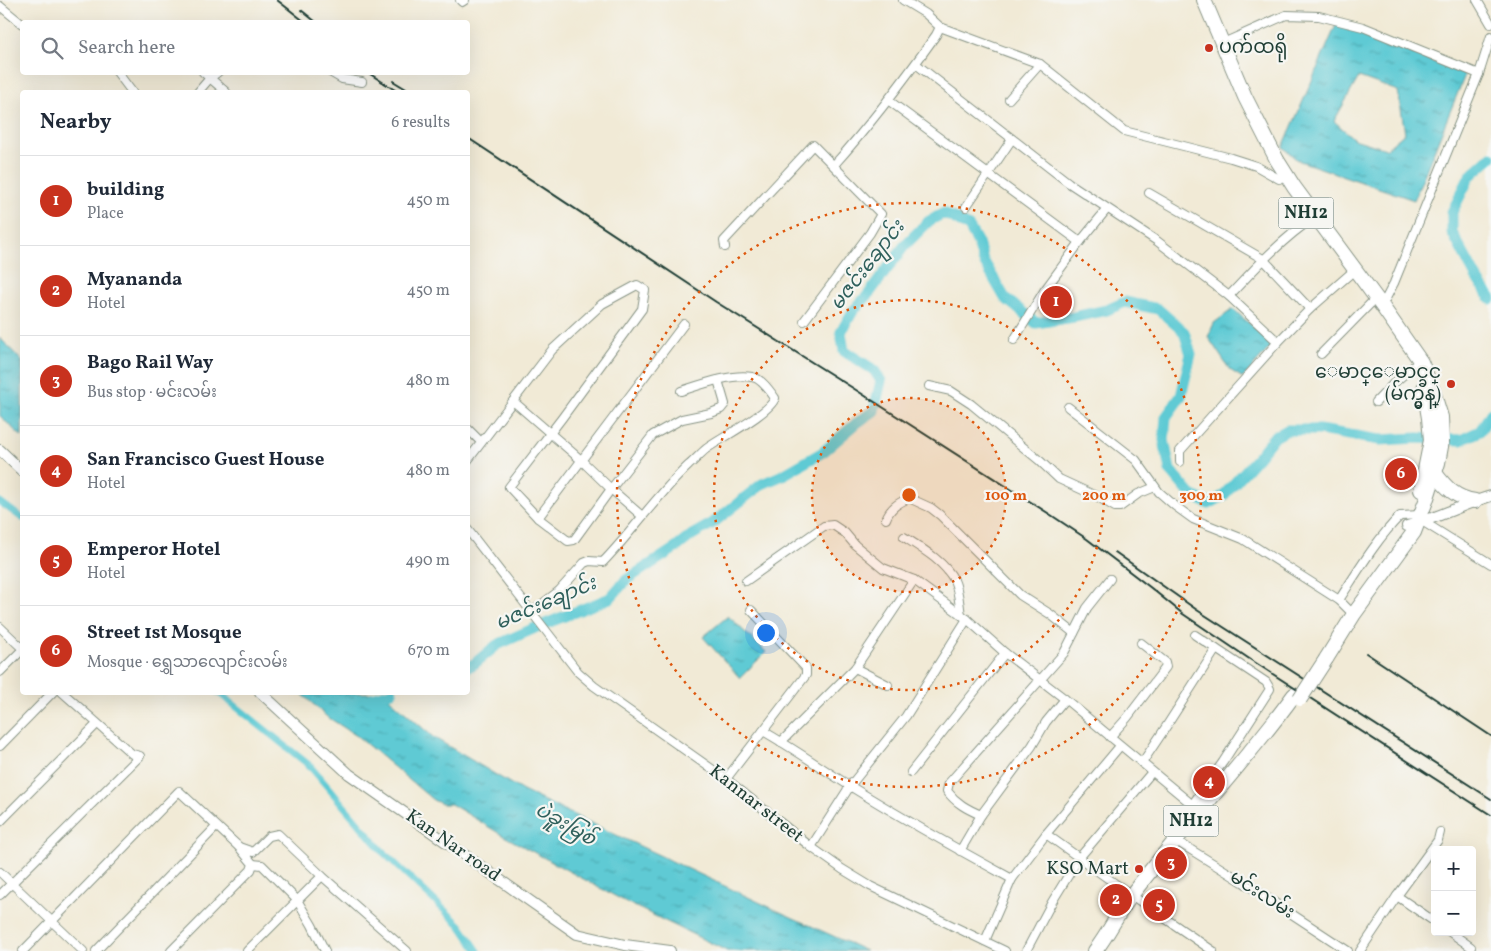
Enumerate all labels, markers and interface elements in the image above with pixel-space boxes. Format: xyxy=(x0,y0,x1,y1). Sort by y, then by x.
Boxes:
search box xyxy=(20,20,470,75)
place label: ပက်ထရို xyxy=(1219,32,1287,63)
icon: search xyxy=(38,34,66,62)
text: Search here xyxy=(78,35,175,61)
marker: ပက်ထရို xyxy=(1203,42,1215,54)
text: Nearby xyxy=(40,108,111,137)
text: 6 results xyxy=(391,112,450,134)
text: building xyxy=(87,177,164,203)
text: 1 xyxy=(53,190,59,212)
text: 450 m xyxy=(407,190,450,212)
road number: NH12 xyxy=(1278,198,1334,228)
text: Place xyxy=(87,203,124,225)
water label: မဇင်းချောင်း xyxy=(822,213,913,317)
text: Myananda xyxy=(87,267,182,293)
text: 2 xyxy=(52,280,60,302)
text: 450 m xyxy=(407,280,450,302)
pin: 1 xyxy=(1040,283,1072,321)
text: Hotel xyxy=(87,293,125,315)
text: Bago Rail Way xyxy=(87,350,213,376)
place label: ေမာင္ေမာင္ခင္ (မ်က္မွန္) xyxy=(1315,360,1441,409)
text: 3 xyxy=(52,370,60,392)
text: 480 m xyxy=(406,370,450,392)
marker: ေမာင္ေမာင္ခင္ (မ်က္မွန္) xyxy=(1445,378,1457,390)
text: Bus stop · မင်းလမ်း xyxy=(87,382,217,404)
text: San Francisco Guest House xyxy=(87,447,324,473)
pin: 6 xyxy=(1385,455,1417,493)
text: 4 xyxy=(51,460,61,482)
text: 480 m xyxy=(406,460,450,482)
text: Hotel xyxy=(87,473,125,495)
centre of rings xyxy=(900,486,918,504)
text: 100 m xyxy=(985,486,1028,507)
text: 200 m xyxy=(1082,486,1126,507)
text: 300 m xyxy=(1179,486,1223,507)
text: Emperor Hotel xyxy=(87,537,220,563)
text: 5 xyxy=(52,550,60,572)
text: 490 m xyxy=(405,550,450,572)
text: Hotel xyxy=(87,563,125,585)
water label: မဇင်းချောင်း xyxy=(490,568,602,639)
text: Street 1st Mosque xyxy=(87,620,242,646)
your location xyxy=(753,620,779,646)
text: 6 xyxy=(52,640,60,662)
text: 670 m xyxy=(408,640,450,662)
text: Mosque · ရွှေသာလျောင်းလမ်း xyxy=(87,652,288,674)
street label: Kannar street xyxy=(703,759,809,849)
pin: 4 xyxy=(1193,763,1225,801)
water label: ပဲခူးမြစ် xyxy=(529,795,603,855)
street label: Kan Nar road xyxy=(400,803,506,889)
road number: NH12 xyxy=(1164,806,1218,836)
pin: 3 xyxy=(1155,844,1187,882)
map controls xyxy=(1431,846,1476,936)
button: + xyxy=(1431,846,1476,891)
place label: KSO Mart xyxy=(1046,856,1129,882)
street label: မင်းလမ်း xyxy=(1224,862,1301,926)
marker: KSO Mart xyxy=(1133,863,1145,875)
pin: 2 xyxy=(1100,881,1132,919)
pin: 5 xyxy=(1143,886,1175,924)
button: − xyxy=(1431,891,1476,936)

